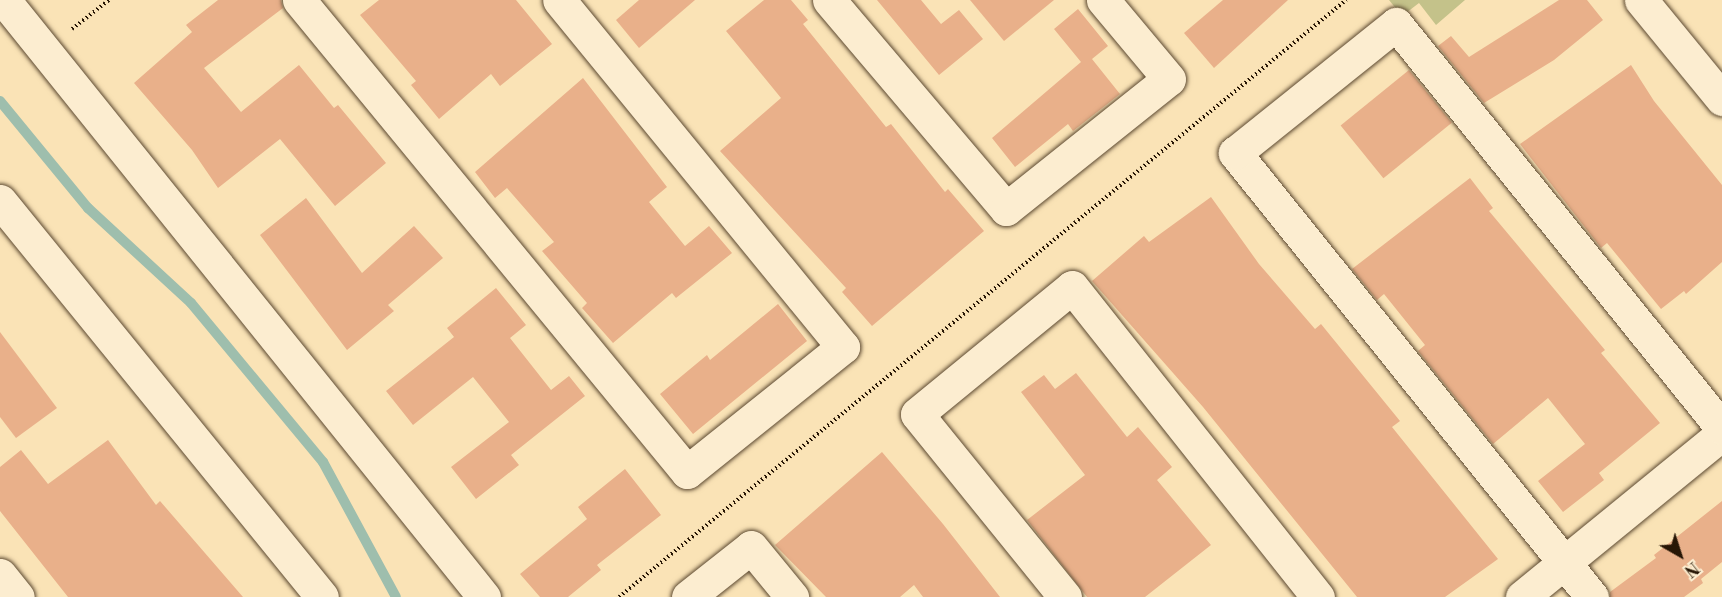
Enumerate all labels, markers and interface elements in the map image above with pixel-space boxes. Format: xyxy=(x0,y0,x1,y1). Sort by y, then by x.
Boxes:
north arrow xyxy=(1650,525,1710,585)
text: N xyxy=(1680,557,1703,581)

